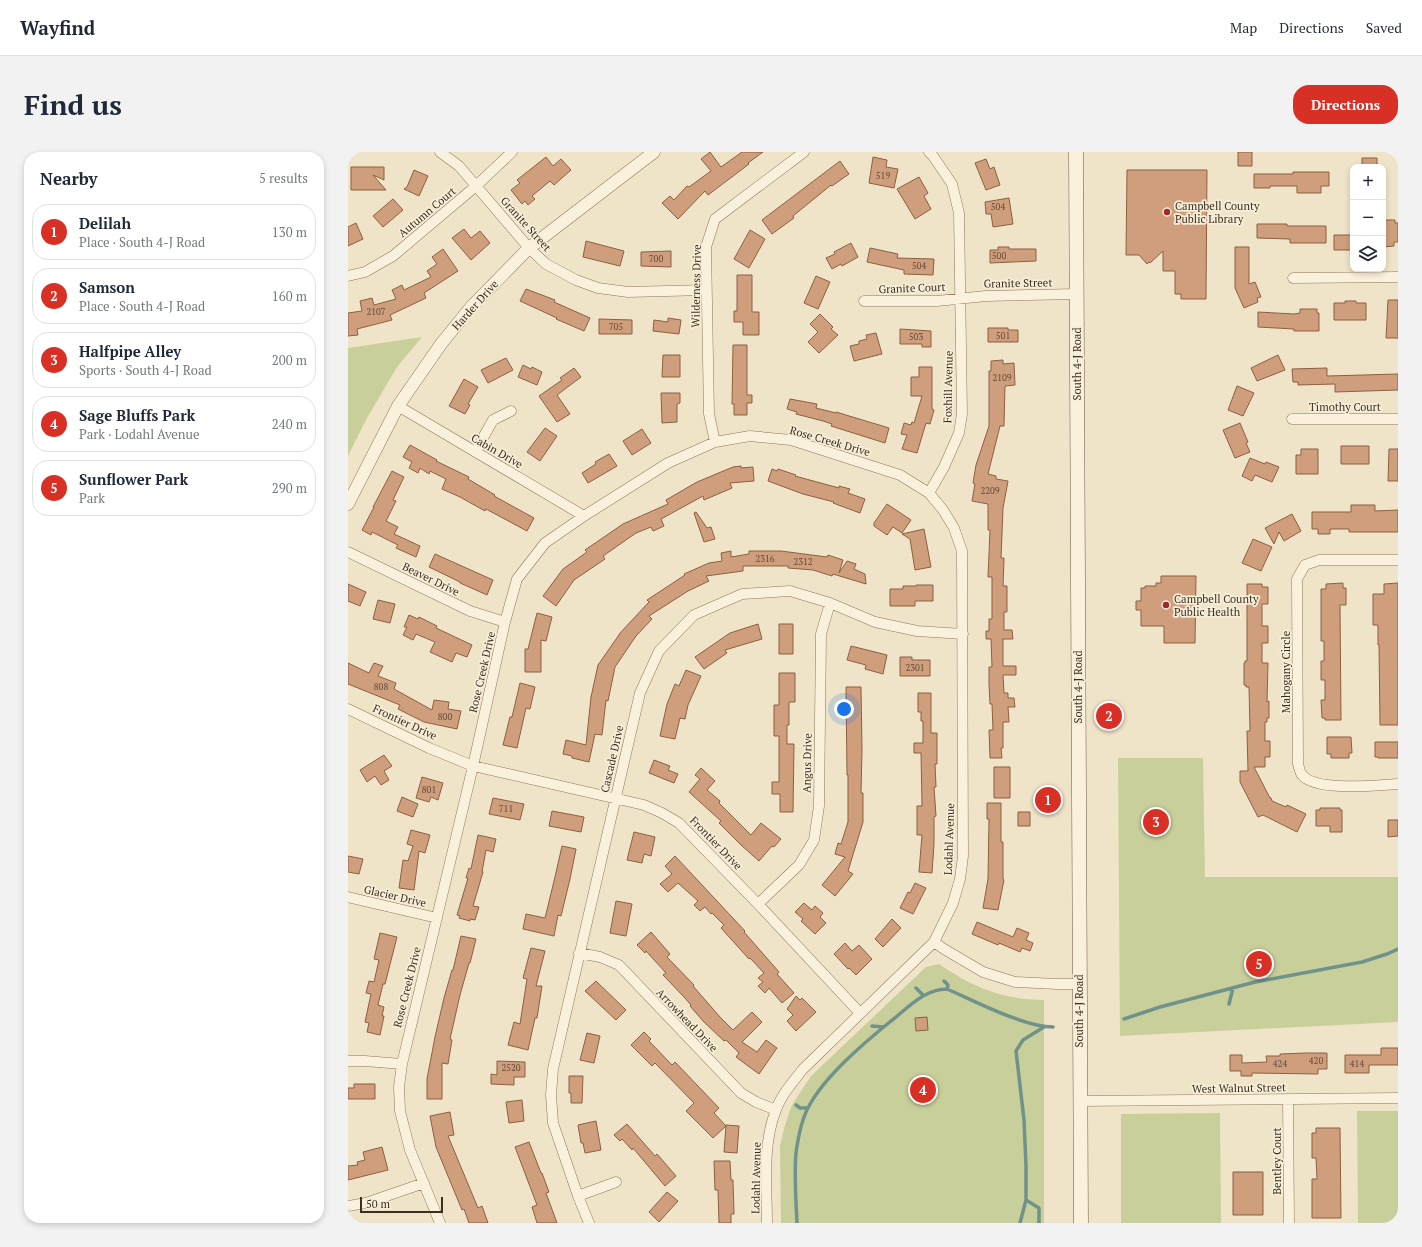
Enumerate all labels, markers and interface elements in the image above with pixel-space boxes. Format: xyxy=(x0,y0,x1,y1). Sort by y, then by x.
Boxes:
text: Wayfind xyxy=(20,15,95,40)
text: Map xyxy=(1230,18,1257,37)
text: Directions xyxy=(1279,18,1344,37)
text: Saved xyxy=(1366,18,1402,37)
button: Directions xyxy=(1293,85,1398,124)
text: Find us xyxy=(24,86,122,123)
map controls xyxy=(1350,164,1386,272)
button: + xyxy=(1350,164,1386,200)
text: Nearby xyxy=(40,167,98,190)
text: 5 results xyxy=(259,169,308,187)
house number: 519 xyxy=(876,170,890,182)
street label: Autumn Court xyxy=(396,184,458,240)
street label: Granite Street xyxy=(498,194,554,254)
place label: Campbell County Public Library xyxy=(1175,199,1260,226)
button: − xyxy=(1350,200,1386,236)
house number: 504 xyxy=(991,201,1005,213)
marker: Campbell County Public Library xyxy=(1162,207,1172,217)
text: Delilah xyxy=(79,213,131,233)
text: 1 xyxy=(50,223,58,241)
text: 130 m xyxy=(272,223,307,241)
text: Place · South 4-J Road xyxy=(79,233,205,251)
button: layers xyxy=(1350,236,1386,272)
street label: Wilderness Drive xyxy=(688,244,704,328)
house number: 500 xyxy=(992,250,1006,262)
house number: 700 xyxy=(649,253,663,265)
house number: 504 xyxy=(912,260,926,272)
street label: Granite Street xyxy=(983,275,1053,291)
text: Samson xyxy=(79,277,135,297)
street label: Harder Drive xyxy=(449,277,501,333)
street label: Granite Court xyxy=(878,280,946,296)
text: 2 xyxy=(50,287,58,305)
text: 160 m xyxy=(272,287,307,305)
text: Place · South 4-J Road xyxy=(79,297,205,315)
house number: 2107 xyxy=(366,306,386,318)
house number: 705 xyxy=(609,321,623,333)
street label: South 4-J Road xyxy=(1070,327,1084,401)
house number: 501 xyxy=(996,330,1010,342)
house number: 503 xyxy=(909,331,923,343)
text: Halfpipe Alley xyxy=(79,341,181,361)
street label: Foxhill Avenue xyxy=(940,350,956,423)
text: 3 xyxy=(50,351,58,369)
text: 200 m xyxy=(272,351,307,369)
text: Sports · South 4-J Road xyxy=(79,361,212,379)
house number: 2109 xyxy=(992,372,1012,384)
street label: Timothy Court xyxy=(1309,400,1381,414)
text: Sage Bluffs Park xyxy=(79,405,195,425)
text: 4 xyxy=(50,415,58,433)
text: 240 m xyxy=(272,415,307,433)
street label: Rose Creek Drive xyxy=(788,423,872,459)
text: Park · Lodahl Avenue xyxy=(79,425,200,443)
street label: Cabin Drive xyxy=(469,431,526,472)
text: Sunflower Park xyxy=(79,469,188,489)
text: 5 xyxy=(50,479,58,497)
text: 290 m xyxy=(272,479,307,497)
house number: 2209 xyxy=(980,485,1000,497)
text: Park xyxy=(79,489,105,507)
house number: 2316 xyxy=(755,553,775,565)
house number: 2312 xyxy=(793,556,813,568)
street label: Beaver Drive xyxy=(400,559,462,599)
place label: Campbell County Public Health xyxy=(1174,592,1259,619)
marker: Campbell County Public Health xyxy=(1161,600,1171,610)
street label: Rose Creek Drive xyxy=(466,630,498,714)
street label: Mahogany Circle xyxy=(1279,630,1293,713)
street label: South 4-J Road xyxy=(1071,650,1085,724)
house number: 2301 xyxy=(905,662,925,674)
house number: 808 xyxy=(374,681,388,693)
your location xyxy=(834,699,854,719)
street label: Frontier Drive xyxy=(371,701,440,743)
pin: 2 xyxy=(1096,701,1122,731)
house number: 800 xyxy=(438,711,452,723)
street label: Cascade Drive xyxy=(597,724,627,794)
street label: Angus Drive xyxy=(799,733,815,793)
house number: 801 xyxy=(422,784,436,796)
pin: 1 xyxy=(1035,785,1061,815)
street label: Lodahl Avenue xyxy=(941,802,957,875)
house number: 711 xyxy=(499,803,513,815)
pin: 3 xyxy=(1143,807,1169,837)
street label: Frontier Drive xyxy=(687,813,745,873)
street label: Glacier Drive xyxy=(362,882,428,910)
street label: Rose Creek Drive xyxy=(390,945,424,1029)
pin: 5 xyxy=(1246,949,1272,979)
street label: South 4-J Road xyxy=(1072,974,1086,1048)
street label: Arrowhead Drive xyxy=(653,985,721,1055)
house number: 420 xyxy=(1309,1055,1323,1067)
house number: 424 xyxy=(1273,1058,1287,1070)
house number: 414 xyxy=(1350,1058,1364,1070)
house number: 2520 xyxy=(501,1062,521,1074)
pin: 4 xyxy=(910,1075,936,1105)
street label: West Walnut Street xyxy=(1192,1080,1286,1096)
street label: Bentley Court xyxy=(1270,1127,1284,1195)
street label: Lodahl Avenue xyxy=(748,1141,764,1214)
scale bar xyxy=(360,1195,443,1214)
text: 50 m xyxy=(366,1197,390,1211)

